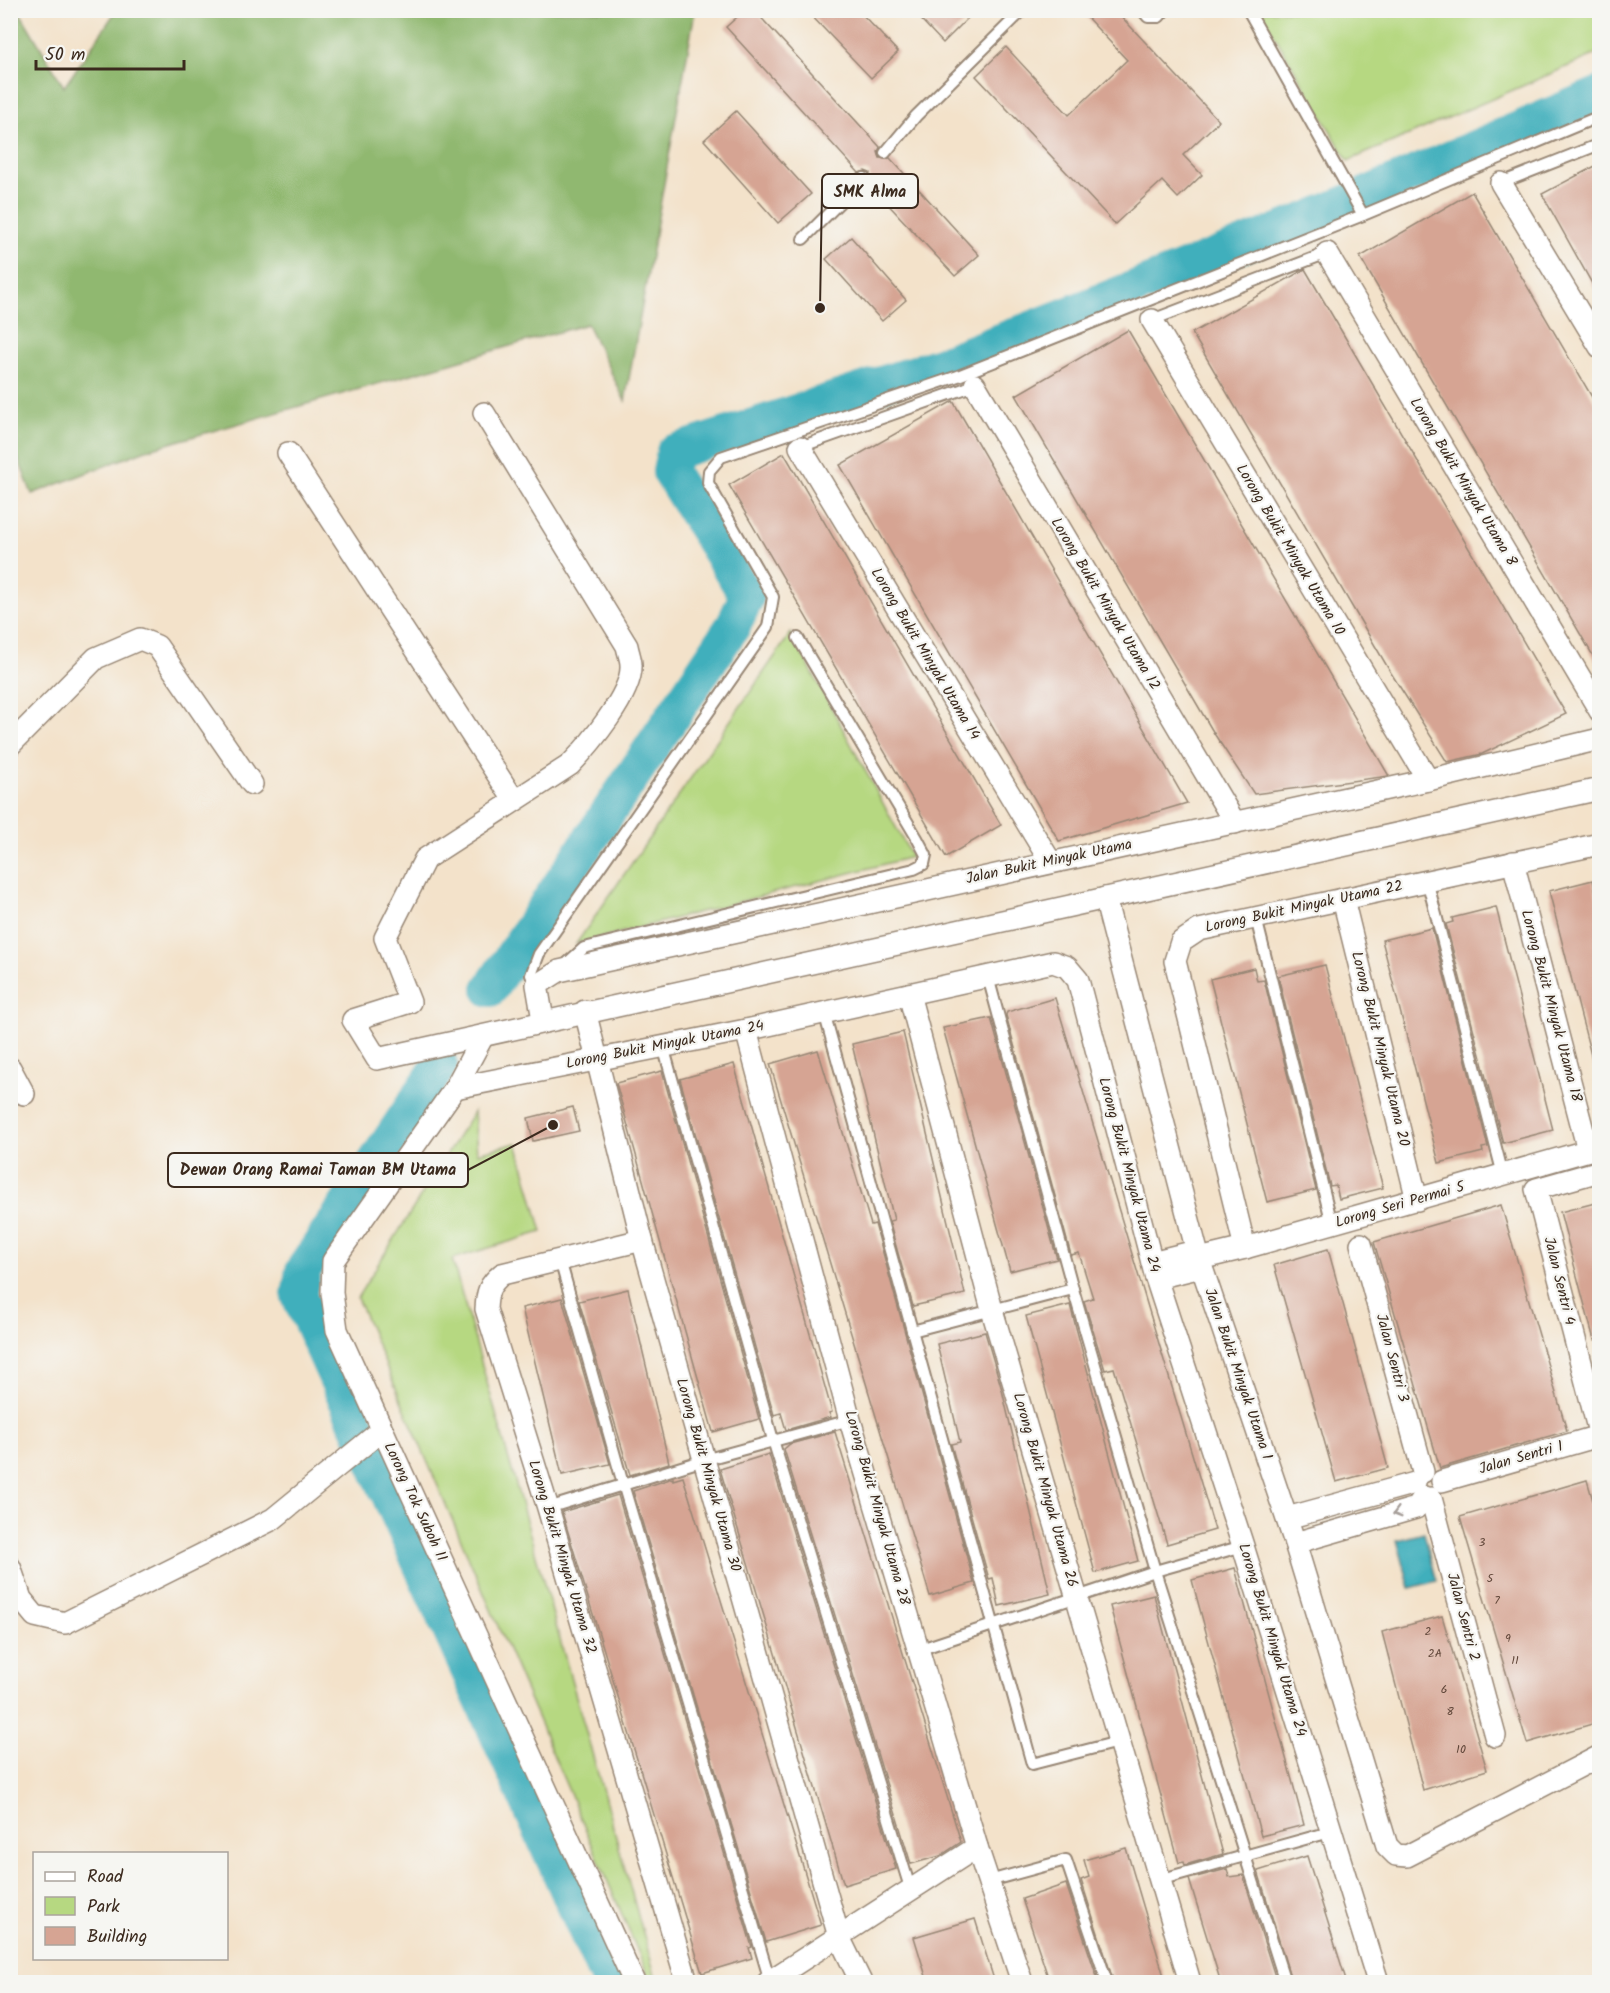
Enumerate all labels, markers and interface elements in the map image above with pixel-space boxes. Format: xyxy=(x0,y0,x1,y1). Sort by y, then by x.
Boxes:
scale bar xyxy=(36,33,184,71)
text: 50 m xyxy=(45,41,85,70)
callout: SMK Alma xyxy=(822,174,918,208)
text: SMK Alma xyxy=(834,180,906,205)
street label: Lorong Bukit Minyak Utama 8 xyxy=(1403,393,1524,572)
street label: Lorong Bukit Minyak Utama 10 xyxy=(1229,460,1351,641)
street label: Lorong Bukit Minyak Utama 12 xyxy=(1044,513,1166,695)
street label: Lorong Bukit Minyak Utama 14 xyxy=(864,563,986,745)
street label: Jalan Bukit Minyak Utama xyxy=(964,833,1134,891)
street label: Lorong Bukit Minyak Utama 22 xyxy=(1203,874,1405,940)
street label: Lorong Bukit Minyak Utama 18 xyxy=(1514,907,1588,1106)
street label: Lorong Bukit Minyak Utama 20 xyxy=(1344,949,1416,1150)
street label: Lorong Bukit Minyak Utama 24 xyxy=(564,1014,766,1076)
street label: Lorong Bukit Minyak Utama 24 xyxy=(1091,1075,1167,1275)
callout: Dewan Orang Ramai Taman BM Utama xyxy=(168,1153,468,1187)
text: Dewan Orang Ramai Taman BM Utama xyxy=(180,1158,456,1183)
street label: Lorong Seri Permai 5 xyxy=(1332,1175,1468,1235)
street label: Jalan Sentri 4 xyxy=(1536,1234,1582,1328)
street label: Jalan Bukit Minyak Utama 1 xyxy=(1197,1285,1279,1463)
street label: Jalan Sentri 3 xyxy=(1369,1311,1415,1405)
street label: Lorong Bukit Minyak Utama 30 xyxy=(669,1375,747,1575)
street label: Lorong Bukit Minyak Utama 26 xyxy=(1006,1390,1084,1590)
street label: Lorong Bukit Minyak Utama 28 xyxy=(838,1408,917,1609)
street label: Jalan Sentri 1 xyxy=(1476,1434,1566,1481)
street label: Lorong Tok Suboh 11 xyxy=(377,1438,453,1566)
street label: Lorong Bukit Minyak Utama 32 xyxy=(521,1457,603,1657)
one-way arrow xyxy=(1392,1506,1403,1518)
house number: 3 xyxy=(1479,1533,1486,1552)
street label: Lorong Bukit Minyak Utama 24 xyxy=(1231,1540,1313,1740)
house number: 5 xyxy=(1487,1569,1495,1588)
street label: Jalan Sentri 2 xyxy=(1440,1570,1486,1664)
house number: 7 xyxy=(1494,1591,1500,1610)
house number: 2 xyxy=(1425,1622,1432,1641)
house number: 9 xyxy=(1505,1629,1511,1648)
house number: 2A xyxy=(1428,1644,1442,1663)
house number: 11 xyxy=(1511,1651,1519,1670)
house number: 6 xyxy=(1441,1680,1447,1699)
house number: 8 xyxy=(1446,1702,1454,1721)
house number: 10 xyxy=(1456,1740,1466,1759)
legend xyxy=(33,1852,228,1960)
text: Road xyxy=(87,1863,124,1892)
text: Park xyxy=(87,1893,120,1922)
text: Building xyxy=(87,1923,147,1952)

